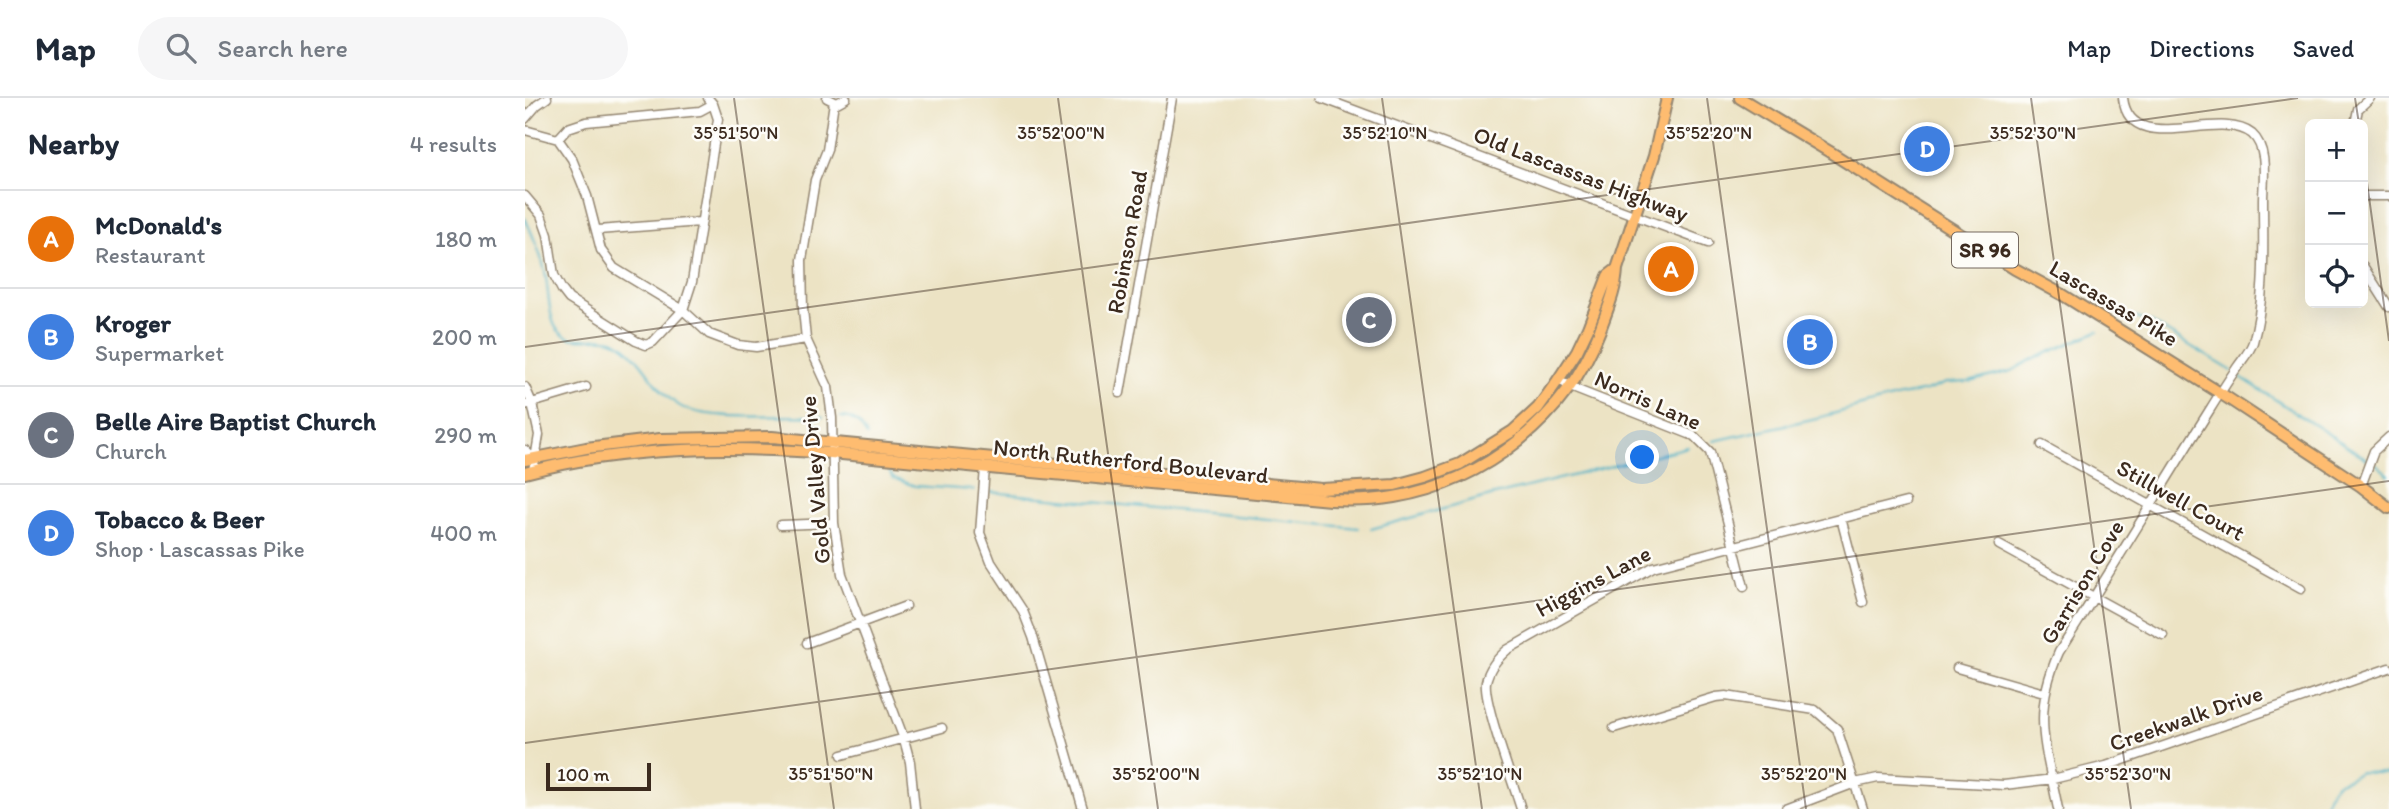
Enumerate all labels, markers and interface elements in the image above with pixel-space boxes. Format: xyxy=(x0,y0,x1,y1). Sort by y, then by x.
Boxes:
search box xyxy=(138,17,628,80)
text: Map xyxy=(35,29,96,68)
icon: search xyxy=(162,29,200,67)
text: Search here xyxy=(218,32,348,64)
text: Map xyxy=(2067,34,2111,63)
text: Directions xyxy=(2149,34,2255,63)
text: Saved xyxy=(2293,34,2354,63)
map controls xyxy=(2305,119,2368,308)
button: + xyxy=(2305,119,2368,182)
street label: Old Lascassas Highway xyxy=(1469,120,1693,228)
text: 35°51'50"N xyxy=(694,122,778,144)
text: 35°52'00"N xyxy=(1017,122,1105,144)
text: 35°52'10"N xyxy=(1343,122,1428,144)
text: 35°52'20"N xyxy=(1666,122,1752,144)
text: 35°52'30"N xyxy=(1990,122,2076,144)
pin: D xyxy=(1904,123,1950,175)
text: Nearby xyxy=(28,125,119,162)
text: 4 results xyxy=(410,130,497,158)
street label: Robinson Road xyxy=(1101,168,1153,316)
button: − xyxy=(2305,182,2368,245)
text: McDonald's xyxy=(95,209,222,241)
text: A xyxy=(44,225,58,253)
text: 180 m xyxy=(435,225,497,253)
road number: SR 96 xyxy=(1952,232,2018,268)
text: Restaurant xyxy=(95,241,205,269)
pin: A xyxy=(1648,243,1694,295)
button: locate xyxy=(2305,245,2368,308)
street label: Lascassas Pike xyxy=(2044,254,2184,352)
pin: C xyxy=(1346,294,1392,346)
text: Kroger xyxy=(95,307,171,339)
pin: B xyxy=(1787,316,1833,368)
text: B xyxy=(44,323,58,351)
text: 200 m xyxy=(432,323,497,351)
text: Supermarket xyxy=(95,339,224,367)
street label: Norris Lane xyxy=(1590,364,1706,436)
street label: Gold Valley Drive xyxy=(794,395,836,565)
text: Belle Aire Baptist Church xyxy=(95,405,376,437)
text: C xyxy=(44,421,58,449)
text: 290 m xyxy=(434,421,497,449)
street label: North Rutherford Boulevard xyxy=(992,433,1270,489)
text: Church xyxy=(95,437,167,465)
your location xyxy=(1625,440,1659,474)
street label: Stillwell Court xyxy=(2112,453,2250,547)
text: Tobacco & Beer xyxy=(95,503,264,535)
street label: Garrison Cove xyxy=(2034,515,2130,649)
text: D xyxy=(43,519,59,547)
text: 400 m xyxy=(430,519,497,547)
text: Shop · Lascassas Pike xyxy=(95,535,305,563)
street label: Higgins Lane xyxy=(1531,539,1655,623)
street label: Creekwalk Drive xyxy=(2106,679,2266,757)
scale bar xyxy=(546,760,651,792)
text: 100 m xyxy=(557,763,609,786)
text: 35°51'50"N xyxy=(789,763,873,785)
text: 35°52'00"N xyxy=(1112,763,1200,785)
text: 35°52'10"N xyxy=(1438,763,1523,785)
text: 35°52'20"N xyxy=(1761,763,1847,785)
text: 35°52'30"N xyxy=(2085,763,2171,785)

